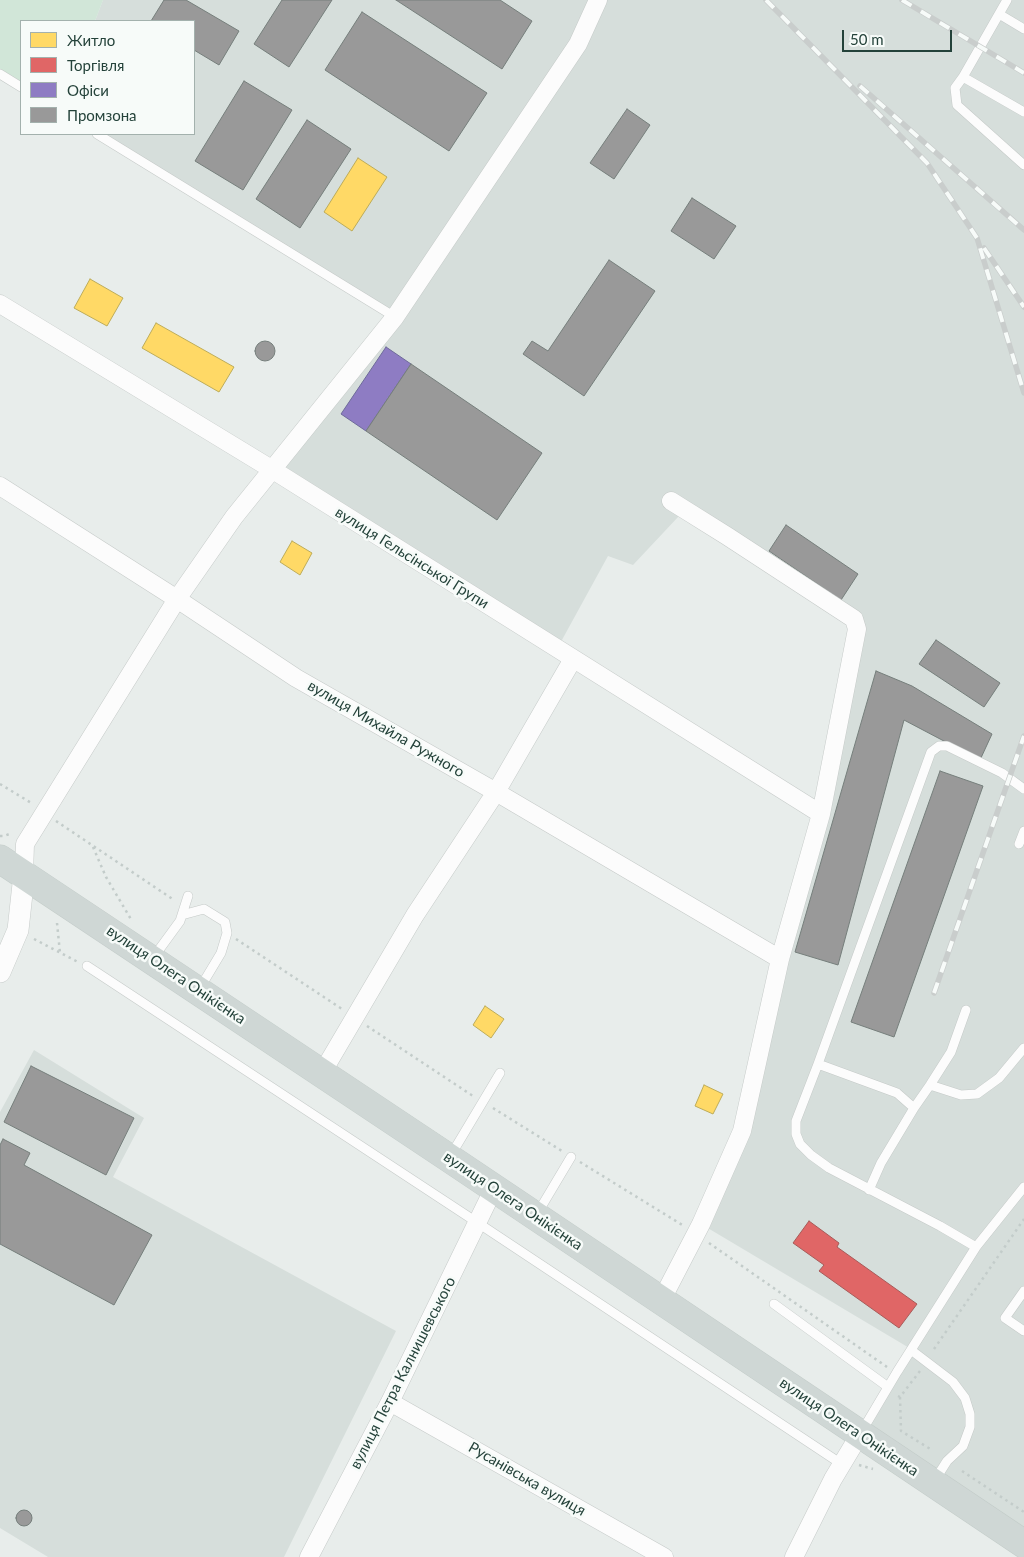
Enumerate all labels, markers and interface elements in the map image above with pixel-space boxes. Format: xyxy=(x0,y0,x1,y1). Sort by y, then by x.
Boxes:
legend xyxy=(20,20,195,135)
scale bar xyxy=(844,20,954,52)
text: 50 m xyxy=(850,30,884,48)
text: Житло xyxy=(67,31,115,49)
text: Торгівля xyxy=(67,56,124,74)
text: Офіси xyxy=(67,81,109,99)
text: Промзона xyxy=(67,106,137,124)
street label: вулиця Гельсінської Групи xyxy=(332,503,492,613)
street label: вулиця Михайла Ружного xyxy=(304,677,468,781)
street label: вулиця Олега Онікієнка xyxy=(103,922,249,1028)
street label: вулиця Олега Онікієнка xyxy=(440,1148,586,1254)
street label: вулиця Петра Калнишевського xyxy=(347,1274,459,1472)
street label: вулиця Олега Онікієнка xyxy=(776,1374,922,1480)
street label: Русанівська вулиця xyxy=(465,1438,589,1520)

